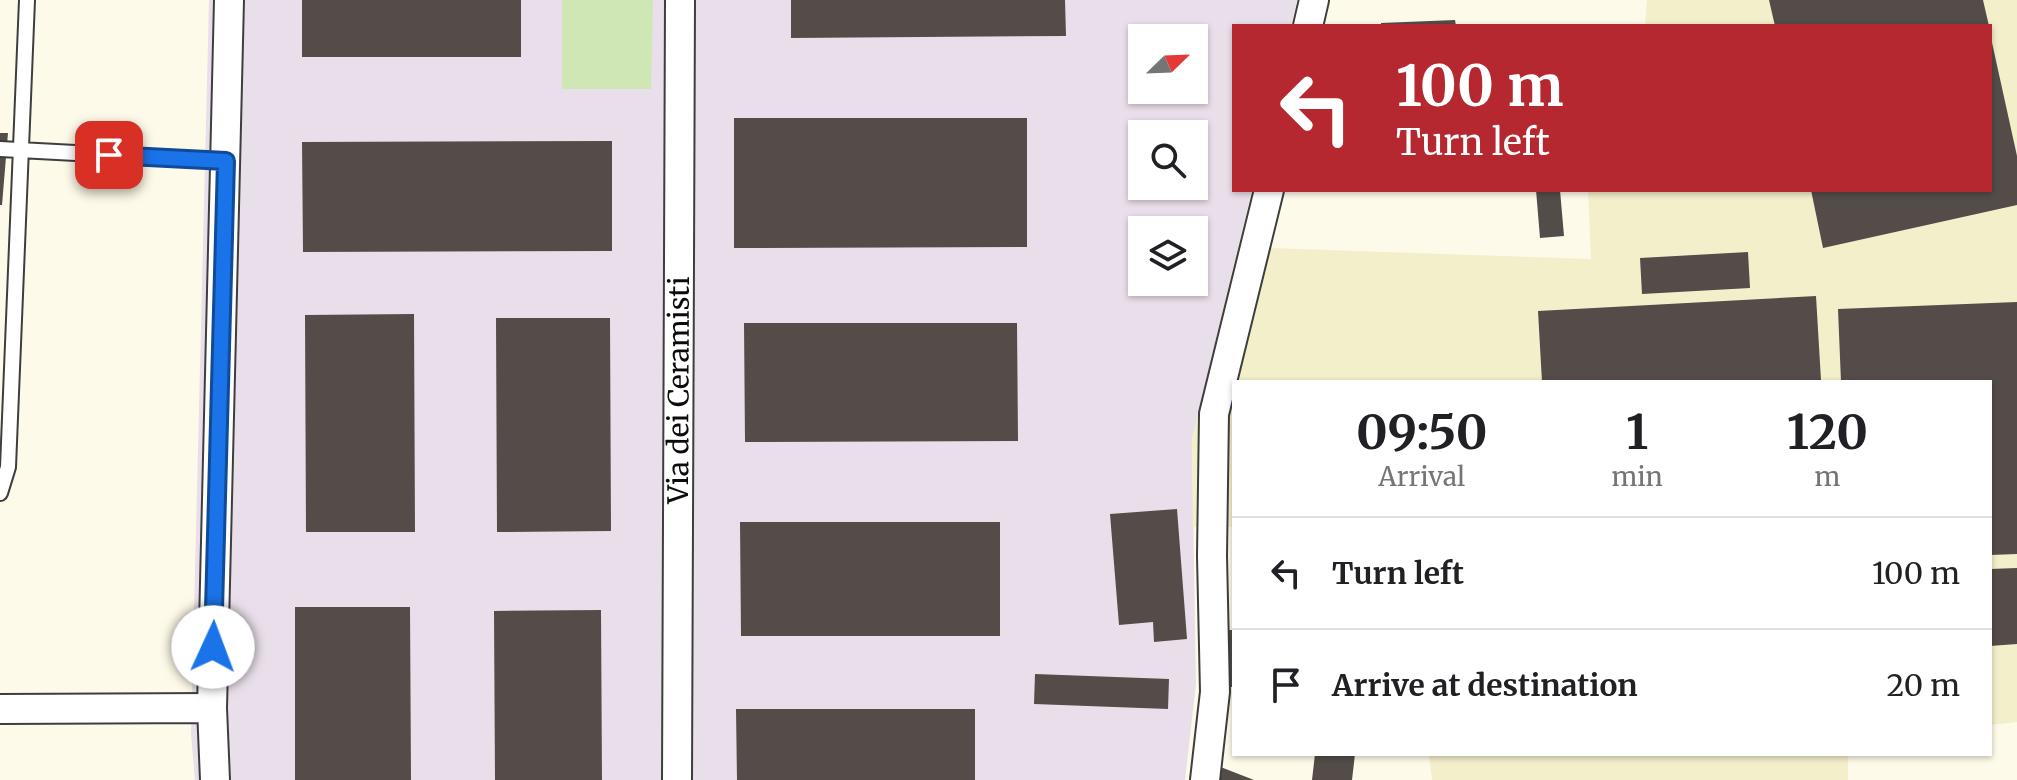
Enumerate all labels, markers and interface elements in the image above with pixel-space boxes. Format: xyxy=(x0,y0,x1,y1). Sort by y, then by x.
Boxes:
north arrow xyxy=(1128,24,1208,104)
map controls xyxy=(1128,24,1208,296)
text: 100 m xyxy=(1396,51,1564,121)
icon: left xyxy=(1264,56,1368,160)
button: search xyxy=(1128,120,1208,200)
text: Turn left xyxy=(1396,120,1550,165)
pin xyxy=(75,121,143,189)
icon: arrive xyxy=(87,133,131,177)
button: layers xyxy=(1128,216,1208,296)
street label: Via dei Ceramisti xyxy=(660,276,697,505)
text: 09:50 xyxy=(1356,402,1487,462)
text: 1 xyxy=(1626,402,1648,462)
text: 120 xyxy=(1787,402,1868,462)
text: Arrival xyxy=(1378,460,1465,493)
text: min xyxy=(1611,460,1663,493)
text: m xyxy=(1815,460,1840,493)
icon: left xyxy=(1264,551,1308,595)
text: Turn left xyxy=(1332,554,1464,592)
text: 100 m xyxy=(1872,554,1960,592)
position arrow xyxy=(171,605,255,689)
icon: arrive xyxy=(1264,663,1308,707)
text: Arrive at destination xyxy=(1332,666,1638,704)
text: 20 m xyxy=(1887,666,1960,704)

